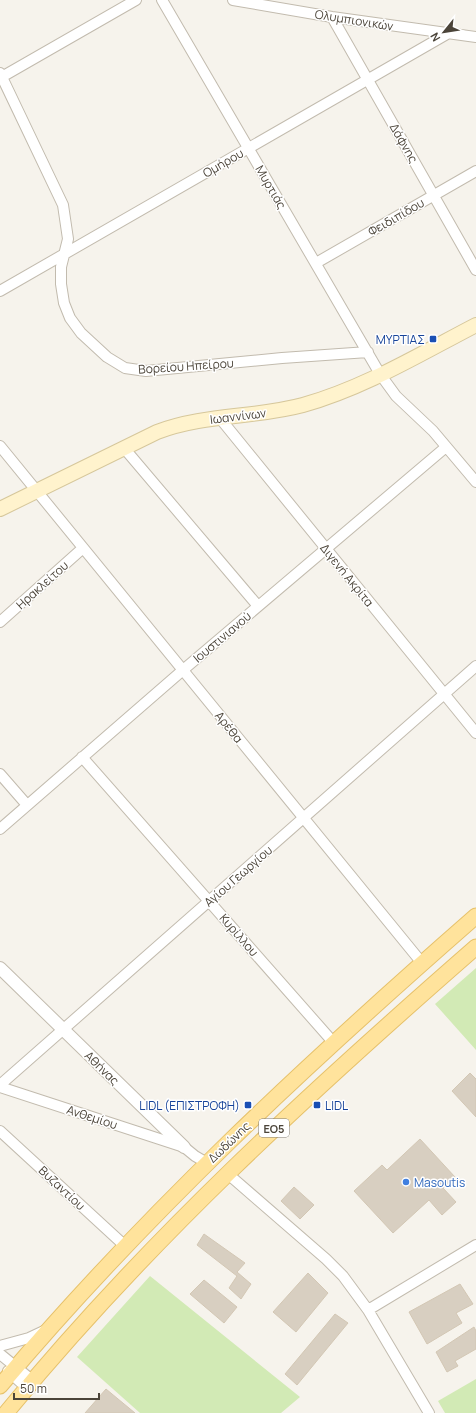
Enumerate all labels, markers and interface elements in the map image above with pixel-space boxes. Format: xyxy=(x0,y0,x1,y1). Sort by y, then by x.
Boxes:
street label: Ολυμπιονικών xyxy=(314,5,394,35)
north arrow xyxy=(424,12,464,52)
text: N xyxy=(426,30,443,44)
street label: Δάφνης xyxy=(386,120,422,166)
street label: Ομήρου xyxy=(200,145,246,181)
street label: Μυρτιάς xyxy=(252,162,291,212)
street label: Φειδιπίδου xyxy=(365,194,427,240)
place label: ΜΥΡΤΙΑΣ xyxy=(376,331,425,348)
marker: ΜΥΡΤΙΑΣ xyxy=(428,334,438,344)
street label: Βορείου Ηπείρου xyxy=(138,354,234,378)
street label: Ιωαννίνων xyxy=(209,404,267,428)
street label: Διγενή Ακρίτα xyxy=(316,540,378,610)
street label: Ηρακλείτου xyxy=(12,557,72,613)
street label: Ιουστινιανού xyxy=(189,608,255,666)
street label: Αρέθα xyxy=(211,708,247,746)
street label: Αγίου Γεωργίου xyxy=(200,842,276,910)
street label: Κυρίλλου xyxy=(216,910,262,960)
street label: Αθήνας xyxy=(81,1047,123,1089)
place label: LIDL (ΕΠΙΣΤΡΟΦΗ) xyxy=(139,1097,240,1114)
place label: LIDL xyxy=(325,1097,348,1114)
marker: LIDL (ΕΠΙΣΤΡΟΦΗ) xyxy=(243,1100,253,1110)
marker: LIDL xyxy=(312,1100,322,1110)
street label: Ανθεμίου xyxy=(64,1101,120,1133)
street label: Δωδώνης xyxy=(204,1117,254,1167)
road number: ΕΟ5 xyxy=(259,1119,289,1137)
street label: Βυζαντίου xyxy=(35,1162,89,1214)
place label: Masoutis xyxy=(414,1174,465,1191)
marker: Masoutis xyxy=(401,1177,411,1187)
scale bar xyxy=(14,1375,99,1401)
text: 50 m xyxy=(20,1380,47,1397)

